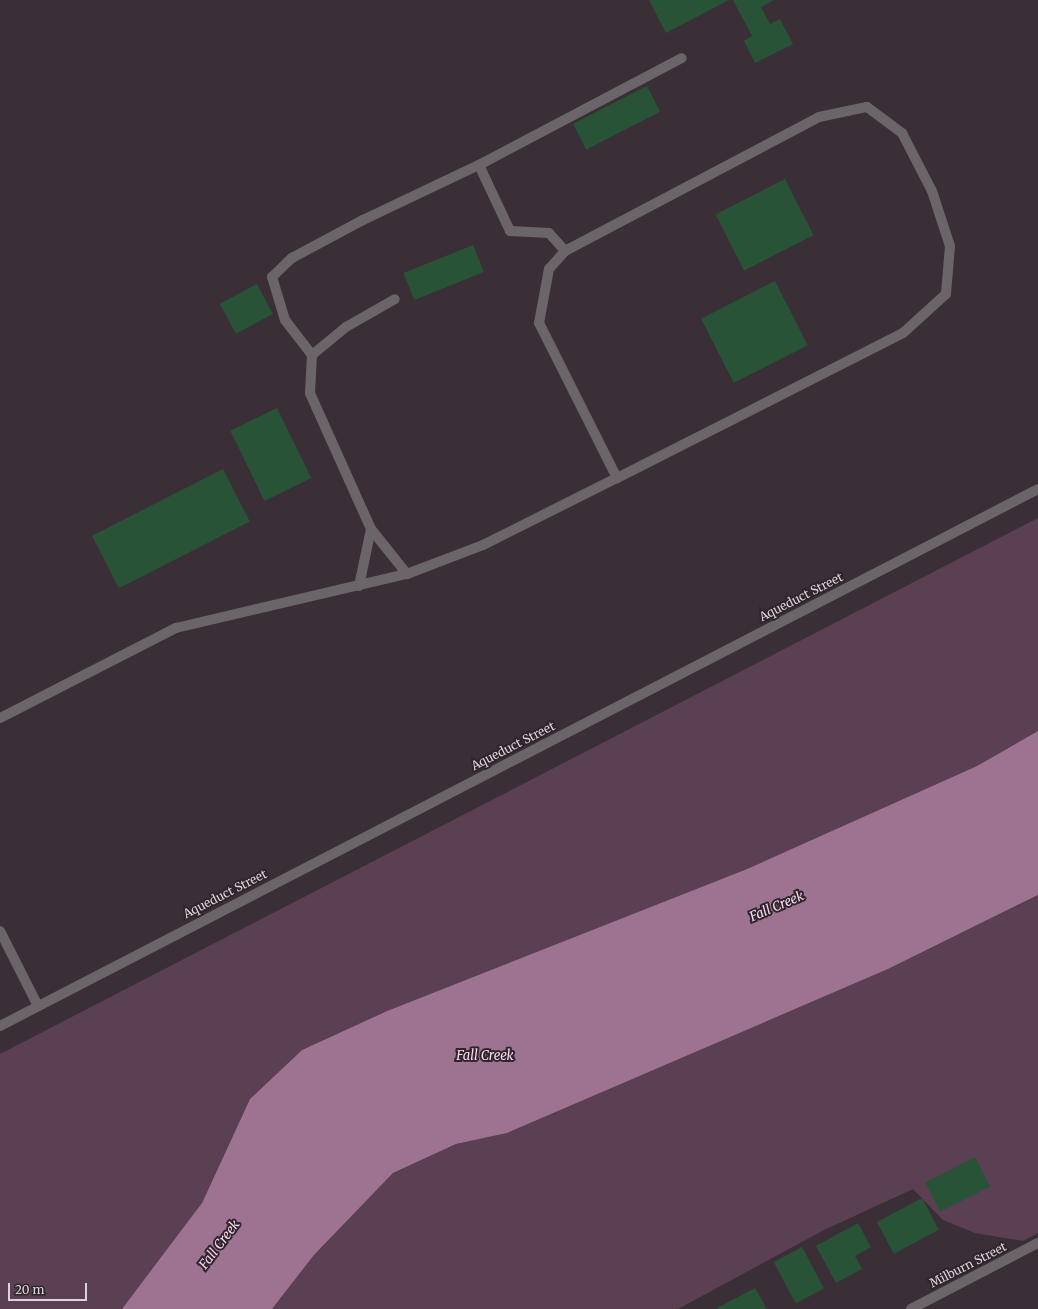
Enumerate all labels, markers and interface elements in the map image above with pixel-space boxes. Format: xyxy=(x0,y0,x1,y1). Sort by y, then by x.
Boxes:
street label: Aqueduct Street xyxy=(757,570,845,624)
street label: Aqueduct Street xyxy=(469,719,557,773)
street label: Aqueduct Street xyxy=(181,867,269,921)
water label: Fall Creek xyxy=(748,889,806,925)
water label: Fall Creek xyxy=(456,1048,514,1064)
water label: Fall Creek xyxy=(196,1217,244,1273)
street label: Milburn Street xyxy=(927,1239,1009,1291)
scale bar xyxy=(10,1275,89,1301)
text: 20 m xyxy=(15,1282,44,1297)

